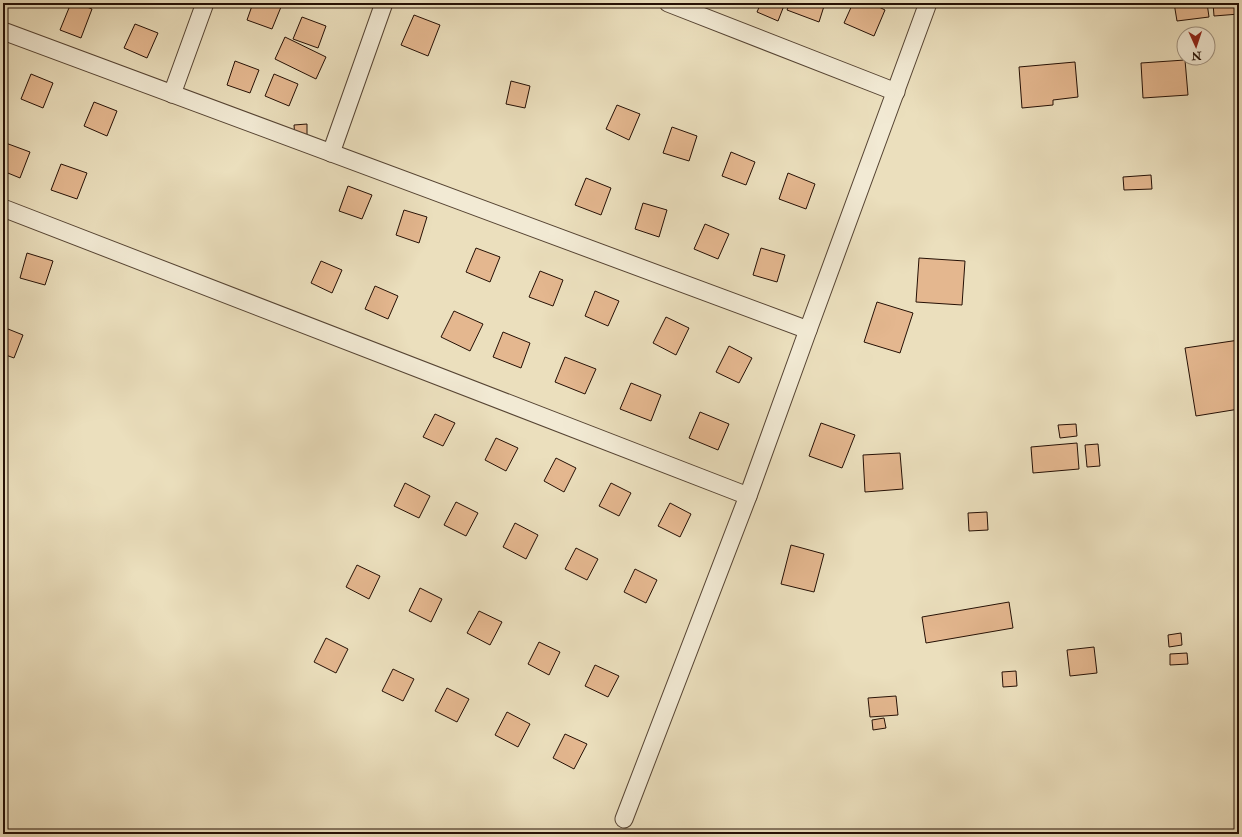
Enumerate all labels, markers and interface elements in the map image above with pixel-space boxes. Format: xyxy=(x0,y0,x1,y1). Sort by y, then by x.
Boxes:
north arrow xyxy=(1176,26,1216,66)
text: N xyxy=(1190,49,1203,62)

